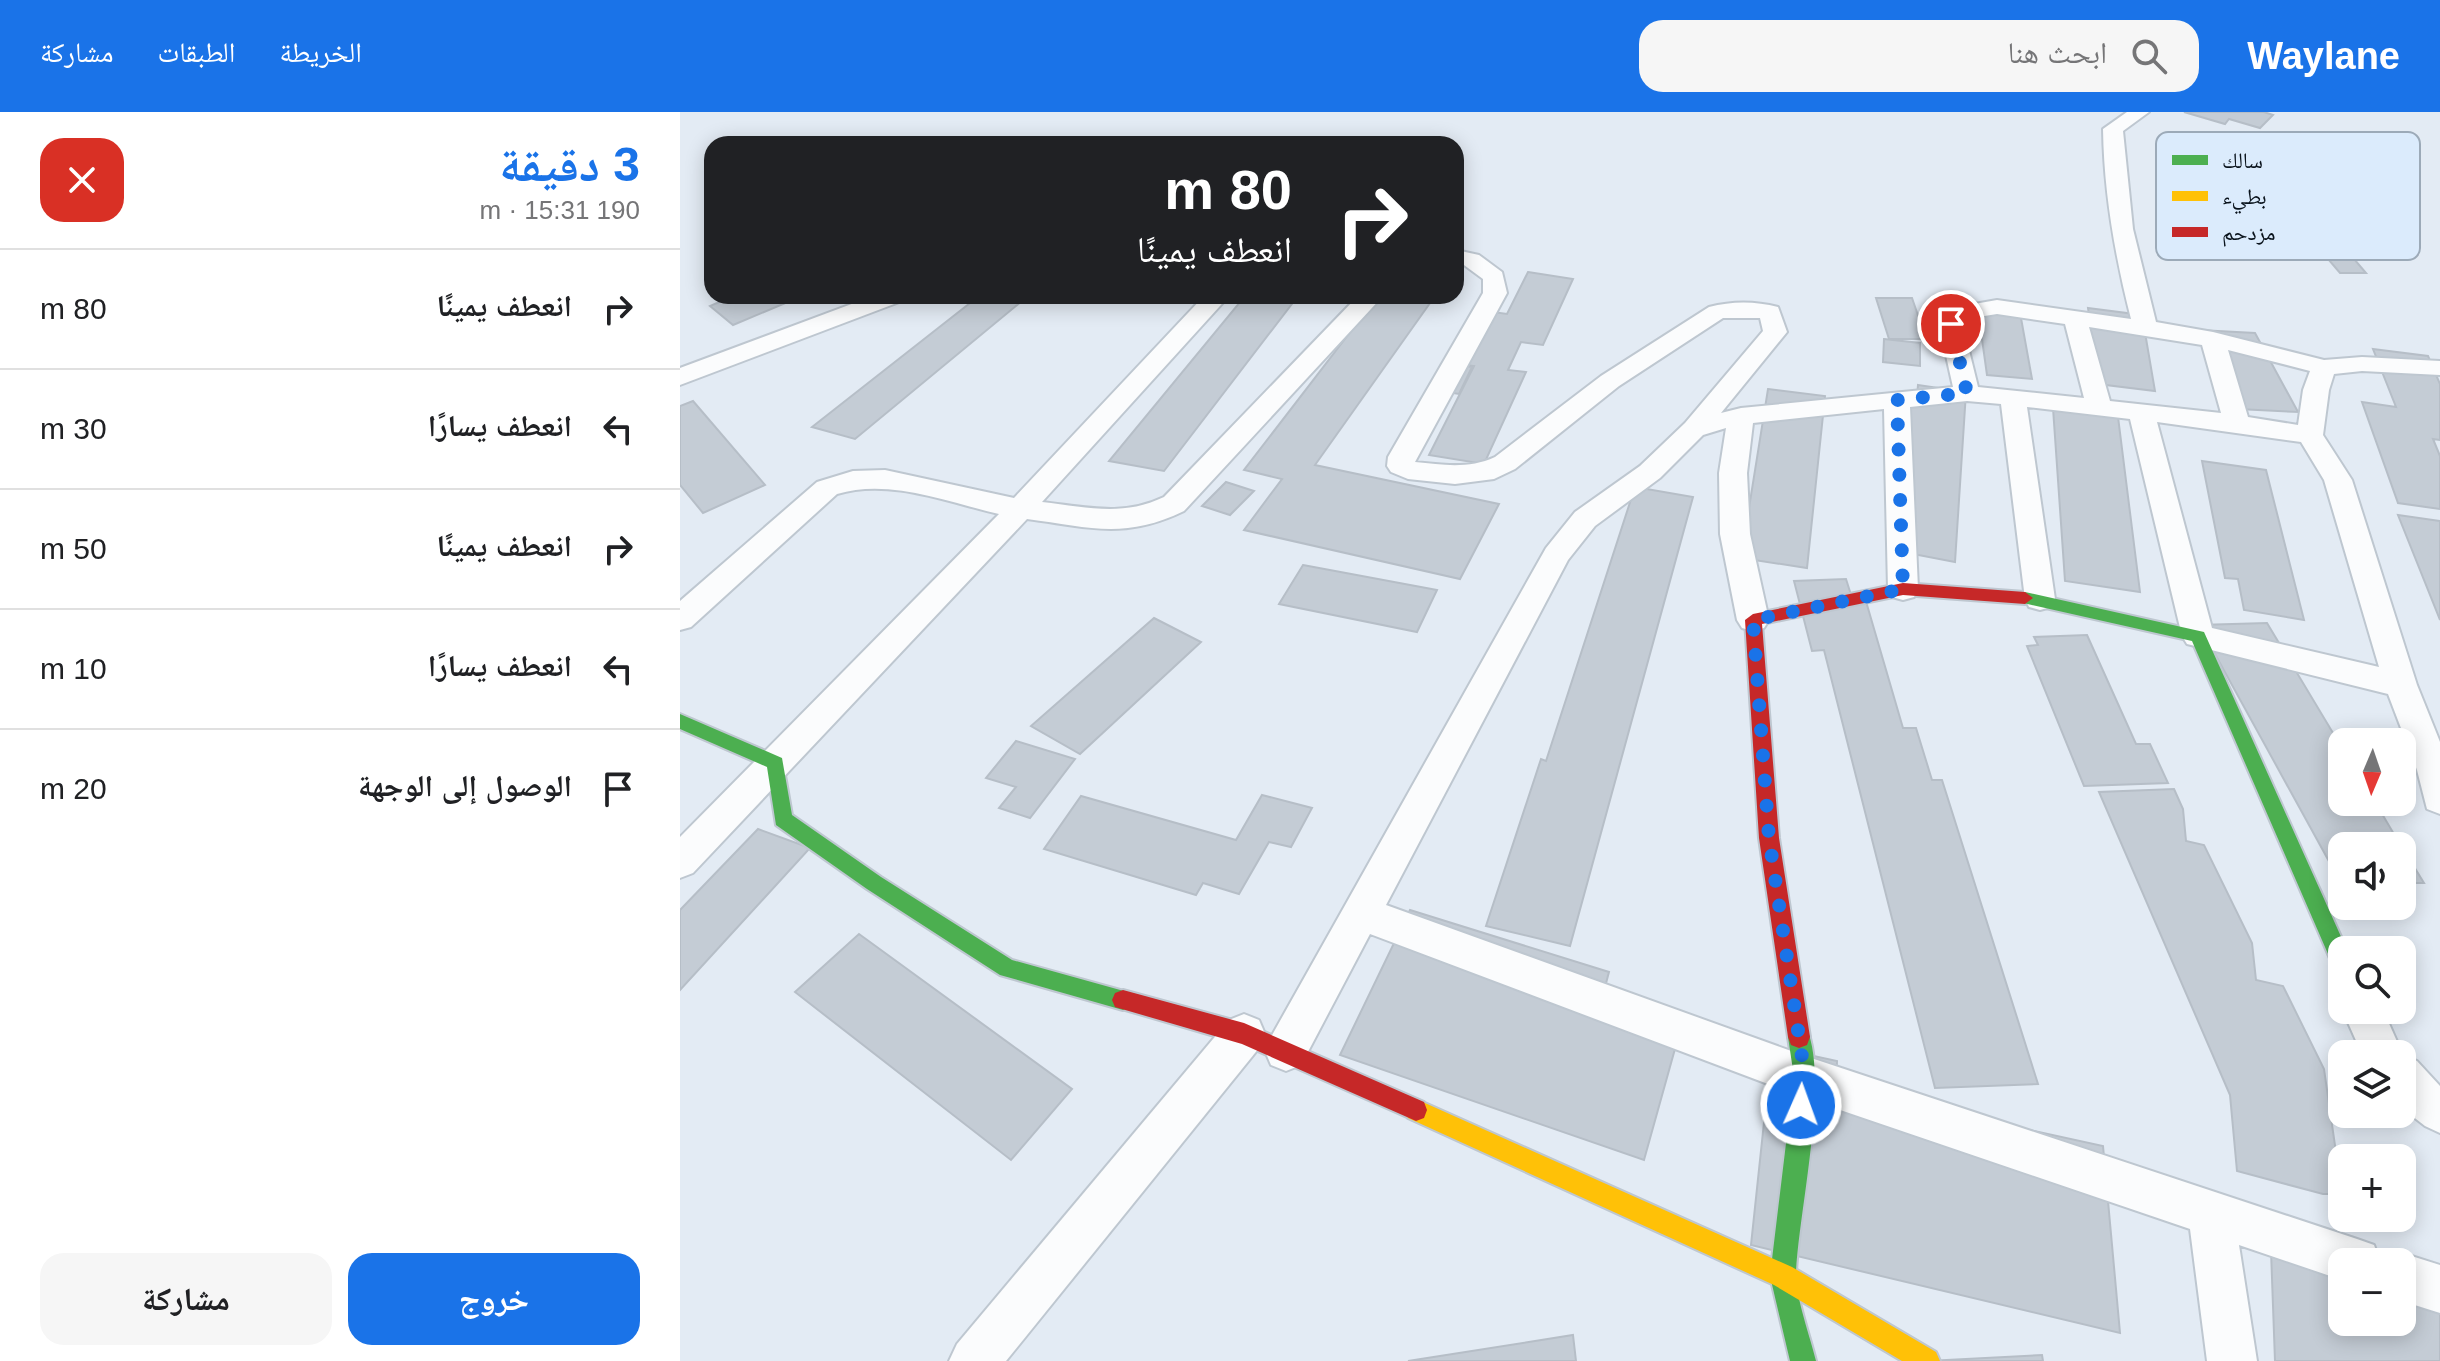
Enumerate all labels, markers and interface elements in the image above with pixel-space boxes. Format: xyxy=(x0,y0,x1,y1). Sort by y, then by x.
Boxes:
search box xyxy=(1639,20,2199,92)
icon: search xyxy=(2127,34,2171,78)
text: Waylane xyxy=(2247,35,2400,77)
text: ابحث هنا xyxy=(2007,36,2107,69)
text: مشاركة xyxy=(40,37,114,68)
text: الطبقات xyxy=(158,37,235,68)
text: الخريطة xyxy=(279,37,362,68)
legend xyxy=(2156,132,2420,260)
button: close xyxy=(40,138,124,222)
text: 3 دقيقة xyxy=(499,138,640,191)
text: سالك xyxy=(2222,148,2263,173)
text: 80 m xyxy=(1164,158,1292,221)
icon: right xyxy=(1320,168,1424,272)
text: بطيء xyxy=(2222,184,2267,214)
text: 190 m · 15:31 xyxy=(480,195,640,225)
text: مزدحم xyxy=(2222,220,2276,247)
text: انعطف يمينًا xyxy=(1137,229,1292,270)
icon: right xyxy=(596,287,640,331)
text: انعطف يمينًا xyxy=(436,289,572,322)
pin xyxy=(1917,290,1985,358)
text: 80 m xyxy=(40,292,107,325)
icon: arrive xyxy=(1929,302,1973,346)
icon: left xyxy=(596,407,640,451)
text: انعطف يسارًا xyxy=(428,409,572,442)
text: 30 m xyxy=(40,412,107,445)
icon: right xyxy=(596,527,640,571)
text: انعطف يمينًا xyxy=(436,529,572,562)
text: 50 m xyxy=(40,532,107,565)
icon: left xyxy=(596,647,640,691)
text: انعطف يسارًا xyxy=(428,649,572,682)
text: 10 m xyxy=(40,652,107,685)
north arrow xyxy=(2328,728,2416,816)
map controls xyxy=(2328,728,2416,1336)
icon: arrive xyxy=(596,767,640,811)
text: الوصول إلى الوجهة xyxy=(358,769,572,802)
text: 20 m xyxy=(40,772,107,805)
button: sound xyxy=(2328,832,2416,920)
button: search xyxy=(2328,936,2416,1024)
button: layers xyxy=(2328,1040,2416,1128)
position arrow xyxy=(1759,1063,1843,1147)
button: + xyxy=(2328,1144,2416,1232)
button: − xyxy=(2328,1248,2416,1336)
button: مشاركة xyxy=(40,1253,332,1345)
button: خروج xyxy=(348,1253,640,1345)

